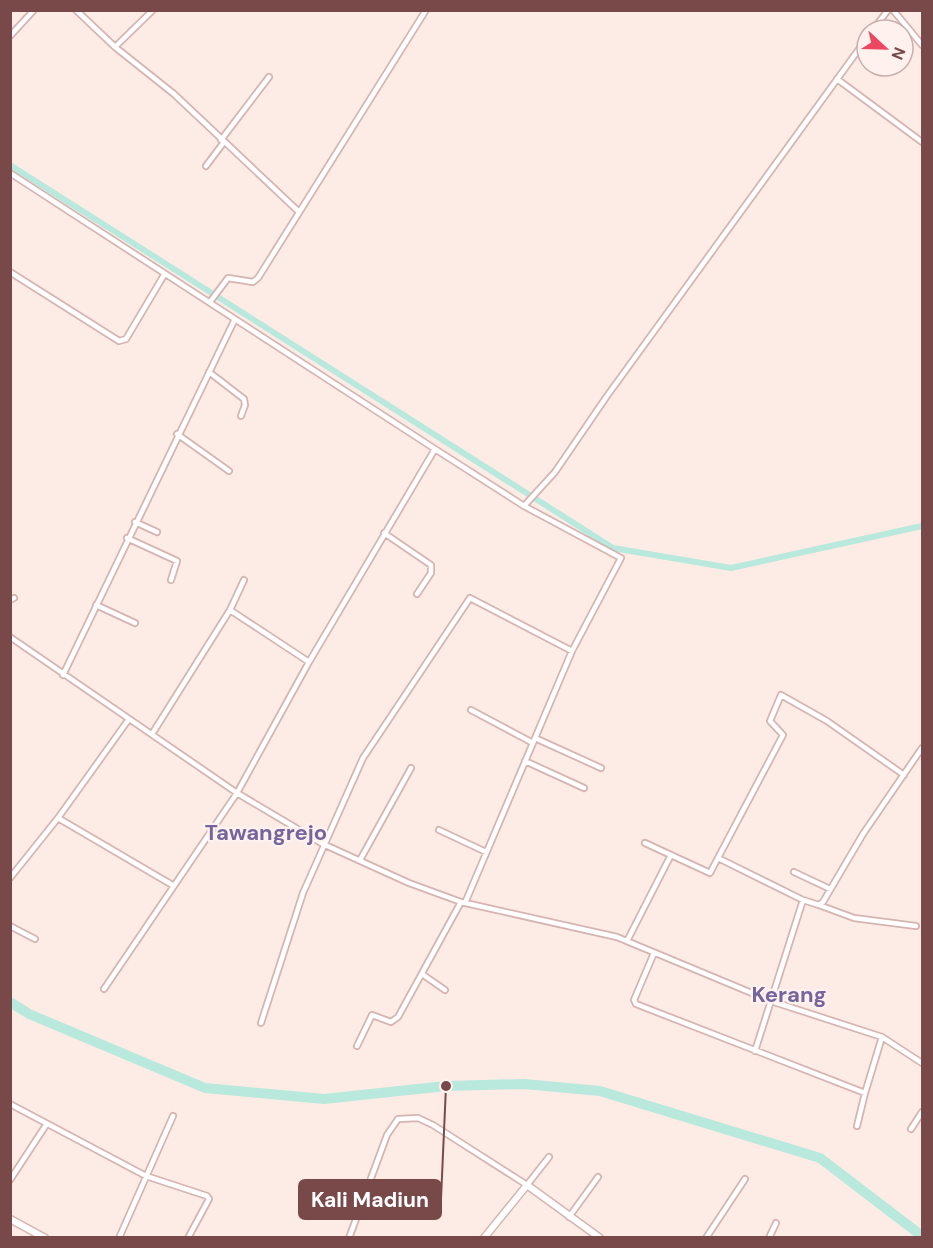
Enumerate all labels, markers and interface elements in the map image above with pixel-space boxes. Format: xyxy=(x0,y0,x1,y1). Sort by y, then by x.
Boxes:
north arrow xyxy=(855,18,915,78)
text: N xyxy=(887,44,910,63)
district label: Tawangrejo xyxy=(205,818,327,847)
district label: Kerang xyxy=(751,980,827,1009)
callout: Kali Madiun xyxy=(299,1180,441,1219)
text: Kali Madiun xyxy=(311,1186,429,1214)

